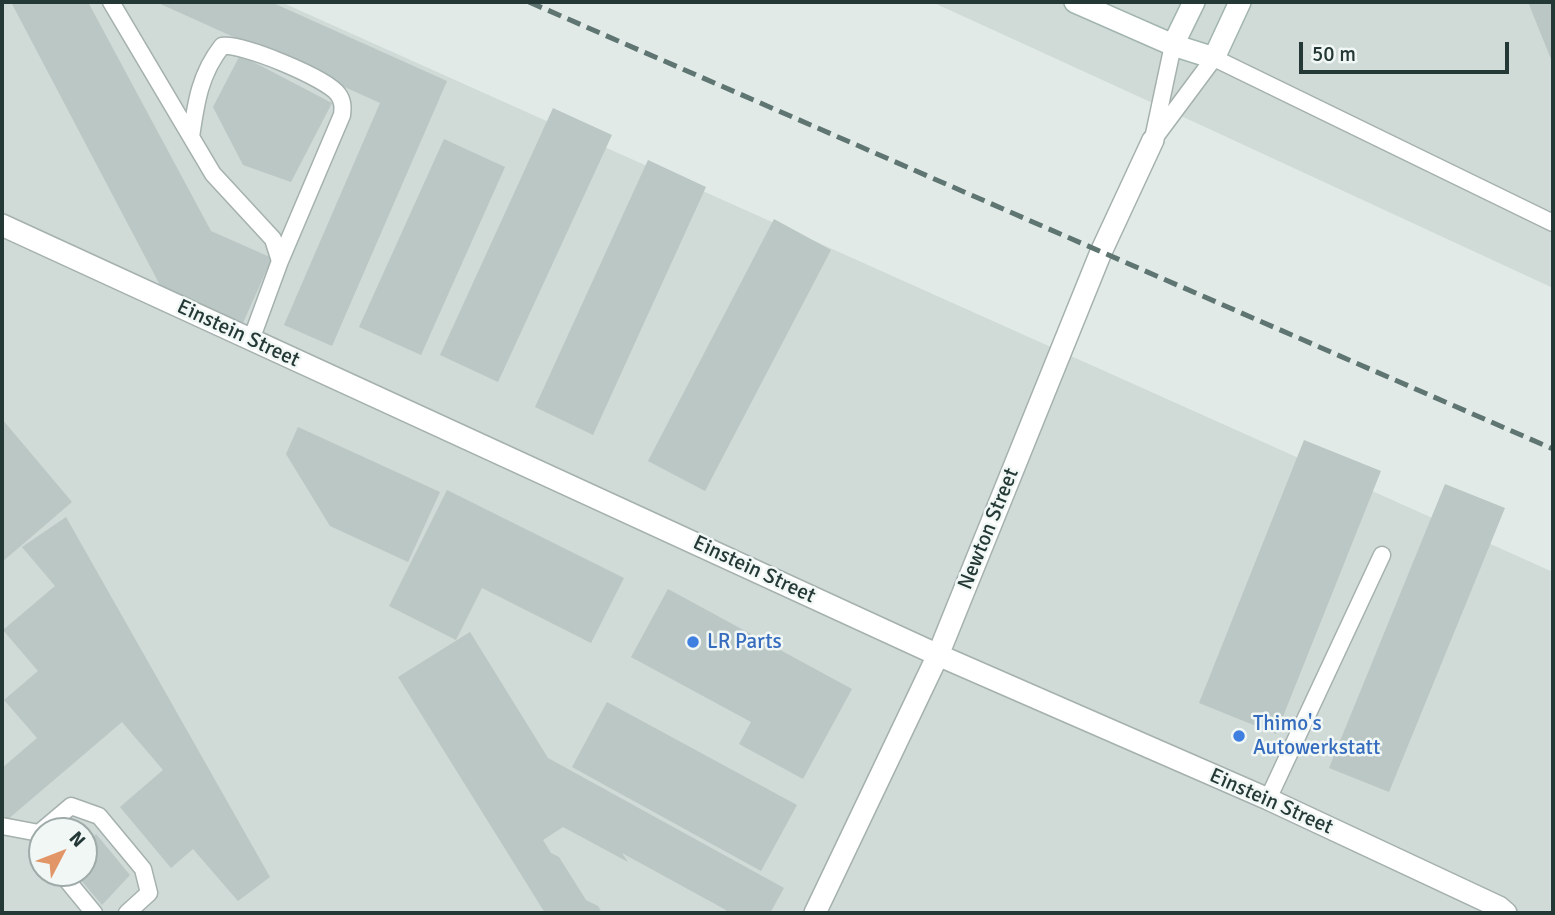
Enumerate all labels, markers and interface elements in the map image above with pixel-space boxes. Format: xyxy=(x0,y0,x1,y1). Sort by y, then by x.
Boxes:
scale bar xyxy=(1303,28,1513,72)
text: 50 m xyxy=(1312,41,1356,67)
street label: Einstein Street xyxy=(173,295,303,373)
street label: Newton Street xyxy=(953,465,1025,593)
street label: Einstein Street xyxy=(689,531,819,609)
place label: LR Parts xyxy=(707,629,782,655)
marker: LR Parts xyxy=(685,634,701,650)
place label: Thimo's Autowerkstatt xyxy=(1253,711,1380,761)
marker: Thimo's Autowerkstatt xyxy=(1231,728,1247,744)
street label: Einstein Street xyxy=(1205,764,1337,840)
north arrow xyxy=(28,817,98,887)
text: N xyxy=(64,826,90,852)

